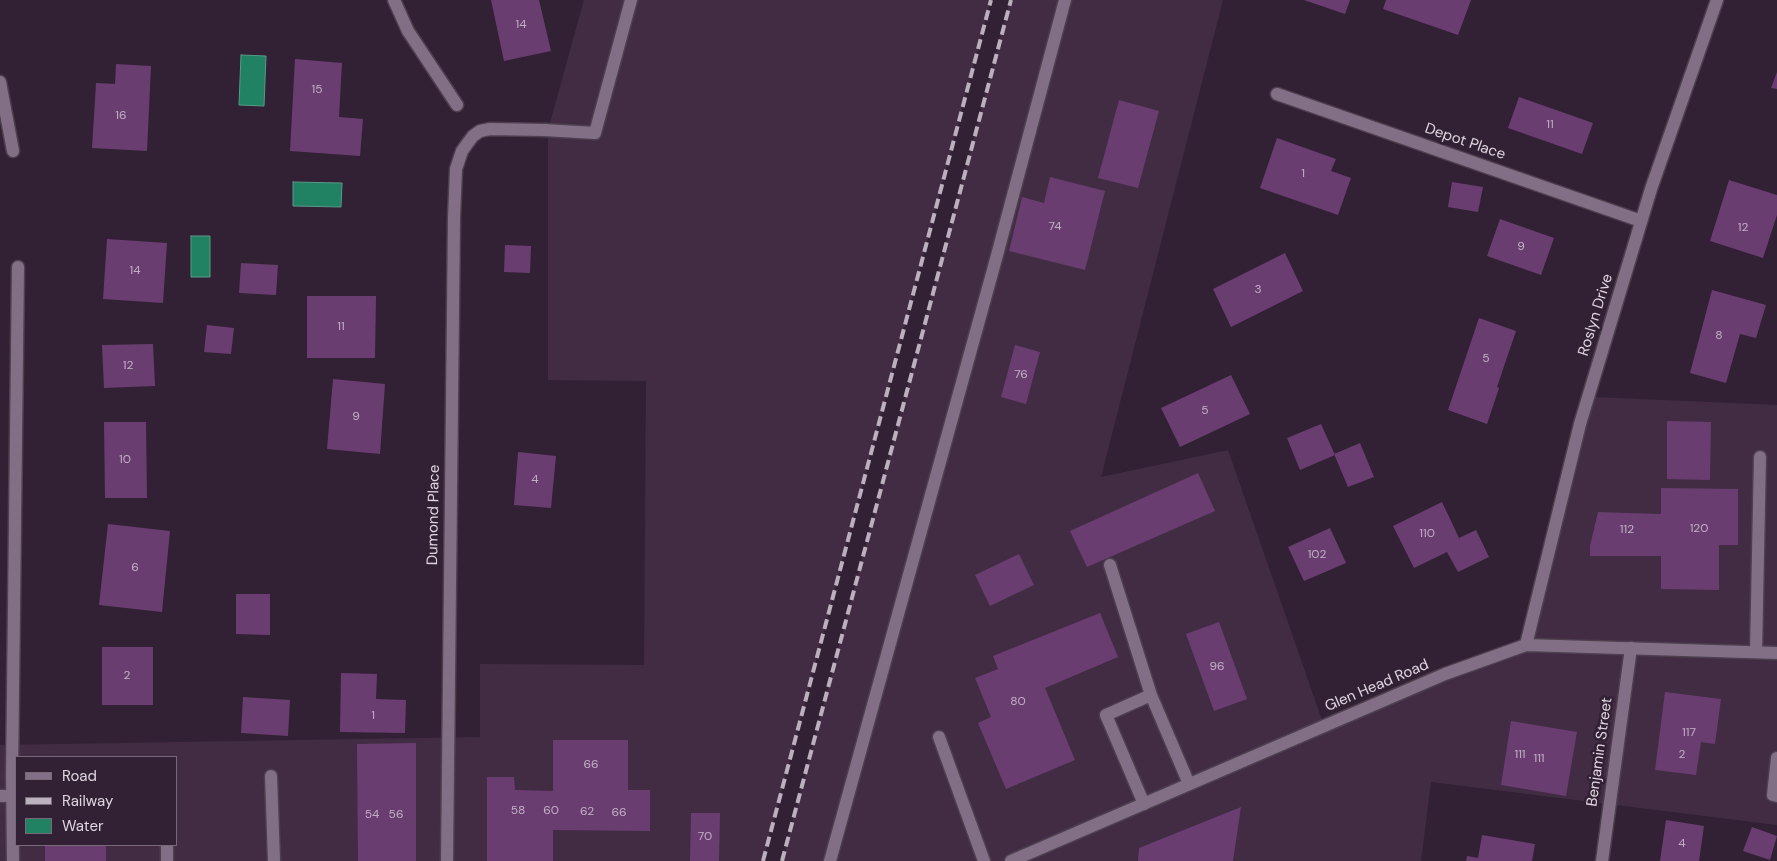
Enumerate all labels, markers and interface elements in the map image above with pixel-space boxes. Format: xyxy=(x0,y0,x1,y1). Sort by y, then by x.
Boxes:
house number: 14 xyxy=(515,18,527,32)
house number: 15 xyxy=(311,83,323,97)
house number: 16 xyxy=(115,109,127,123)
house number: 11 xyxy=(1546,118,1554,132)
street label: Depot Place xyxy=(1422,120,1508,164)
house number: 1 xyxy=(1301,167,1305,181)
house number: 74 xyxy=(1049,220,1061,234)
house number: 12 xyxy=(1738,221,1748,235)
house number: 9 xyxy=(1517,240,1525,254)
house number: 14 xyxy=(129,264,141,278)
street label: Roslyn Drive xyxy=(1575,272,1617,358)
house number: 3 xyxy=(1254,283,1262,297)
house number: 11 xyxy=(337,320,345,334)
house number: 8 xyxy=(1715,329,1723,343)
house number: 5 xyxy=(1482,352,1490,366)
house number: 12 xyxy=(123,359,133,373)
house number: 76 xyxy=(1014,368,1028,382)
house number: 5 xyxy=(1201,404,1209,418)
house number: 9 xyxy=(352,410,360,424)
house number: 10 xyxy=(119,453,131,467)
street label: Dumond Place xyxy=(424,465,444,565)
house number: 4 xyxy=(531,473,539,487)
house number: 120 xyxy=(1690,522,1708,536)
house number: 112 xyxy=(1620,523,1634,537)
house number: 110 xyxy=(1419,527,1435,541)
house number: 102 xyxy=(1308,548,1326,562)
house number: 6 xyxy=(131,561,139,575)
street label: Glen Head Road xyxy=(1322,656,1432,716)
house number: 96 xyxy=(1209,660,1225,674)
house number: 2 xyxy=(124,669,130,683)
house number: 80 xyxy=(1010,695,1026,709)
street label: Benjamin Street xyxy=(1583,696,1617,808)
house number: 1 xyxy=(371,709,375,723)
house number: 117 xyxy=(1682,726,1696,740)
house number: 111 xyxy=(1514,748,1526,762)
house number: 2 xyxy=(1679,748,1685,762)
house number: 111 xyxy=(1533,752,1545,766)
legend xyxy=(15,756,178,846)
house number: 66 xyxy=(583,758,599,772)
text: Road xyxy=(62,766,97,786)
text: Railway xyxy=(62,791,113,811)
house number: 58 xyxy=(511,804,525,818)
house number: 60 xyxy=(543,804,559,818)
house number: 62 xyxy=(580,805,594,819)
house number: 66 xyxy=(611,806,627,820)
house number: 54 xyxy=(365,808,379,822)
house number: 56 xyxy=(389,808,403,822)
text: Water xyxy=(62,816,103,836)
house number: 70 xyxy=(698,830,712,844)
house number: 4 xyxy=(1678,837,1686,851)

